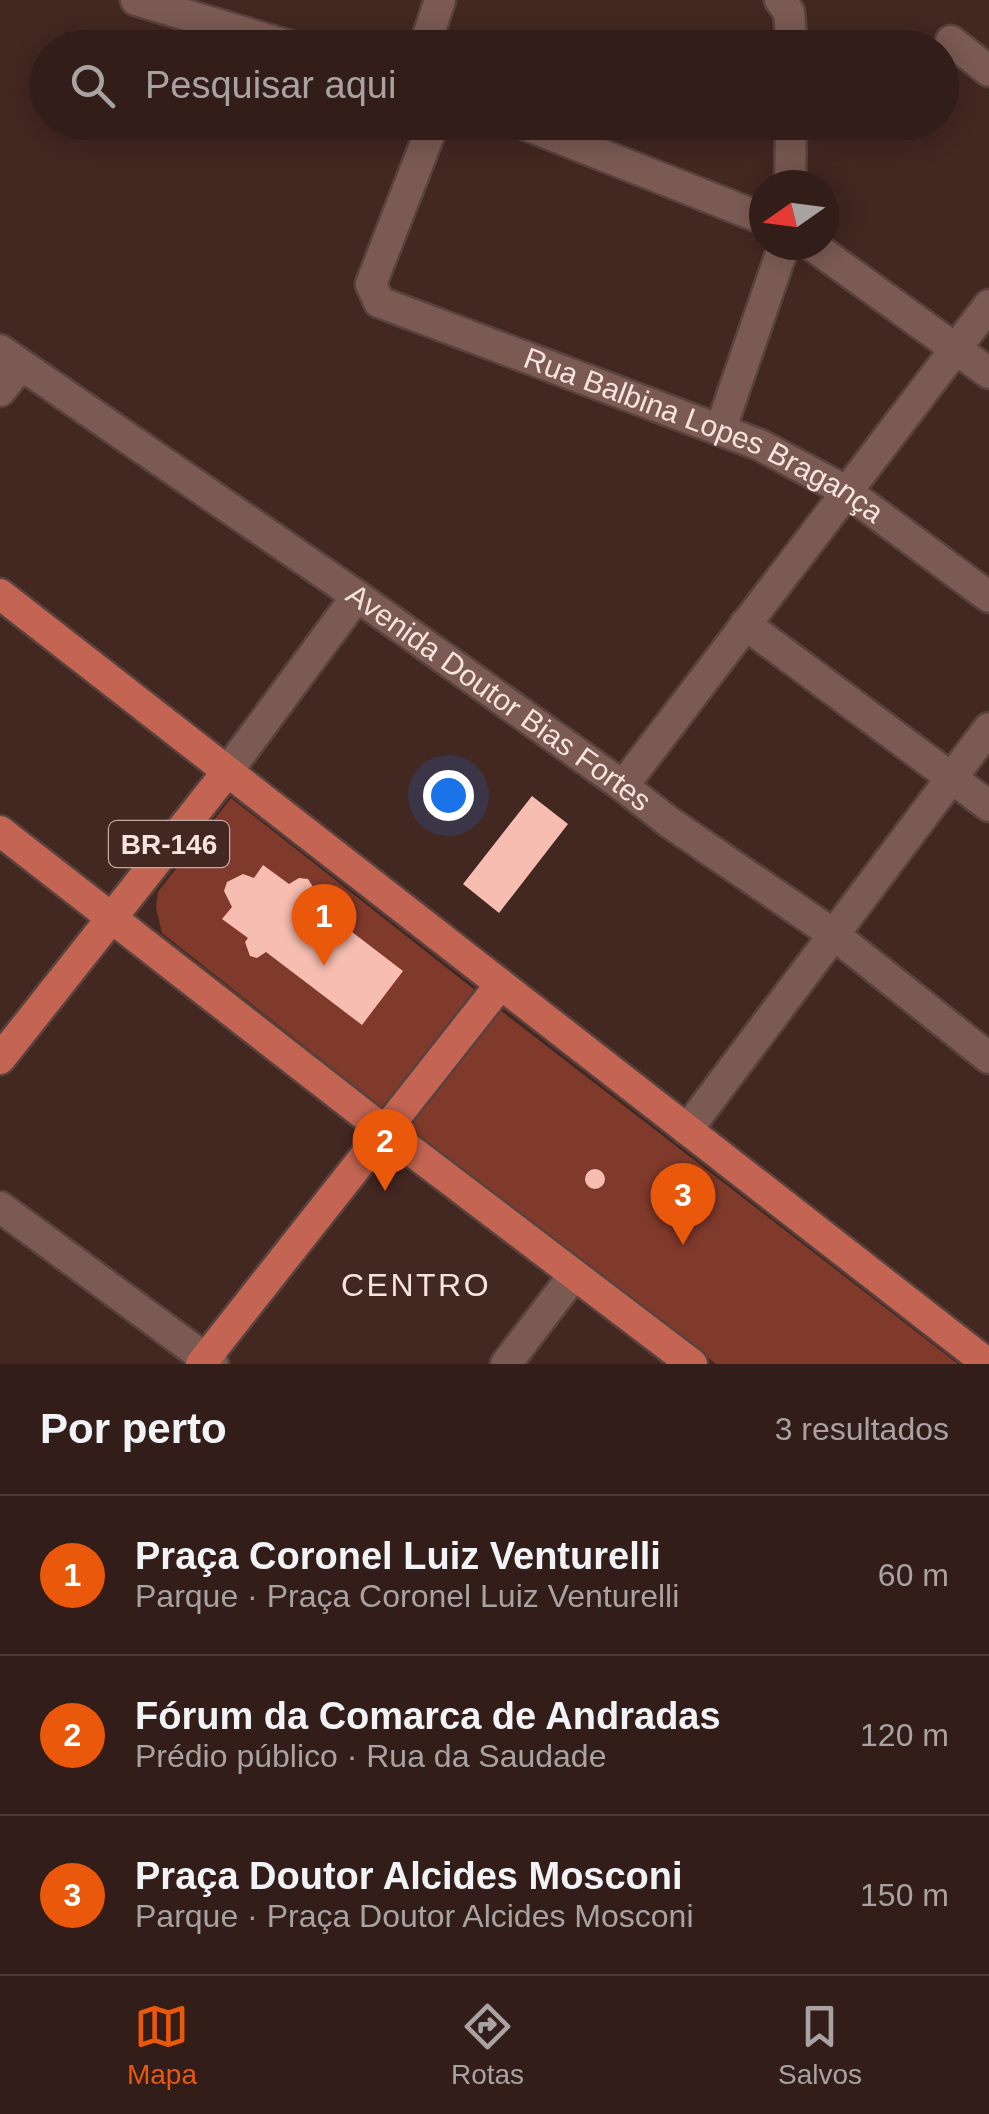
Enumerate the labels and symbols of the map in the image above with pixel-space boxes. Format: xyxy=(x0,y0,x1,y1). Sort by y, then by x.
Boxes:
north arrow xyxy=(749,170,839,260)
street label: Rua Balbina Lopes Bragança xyxy=(520,341,890,529)
street label: Avenida Doutor Bias Fortes xyxy=(341,577,658,818)
your location xyxy=(423,770,474,821)
road number: BR-146 xyxy=(109,821,229,867)
pin: 1 xyxy=(292,884,356,966)
pin: 2 xyxy=(352,1108,418,1191)
pin: 3 xyxy=(650,1162,716,1245)
district label: CENTRO xyxy=(341,1267,491,1303)

